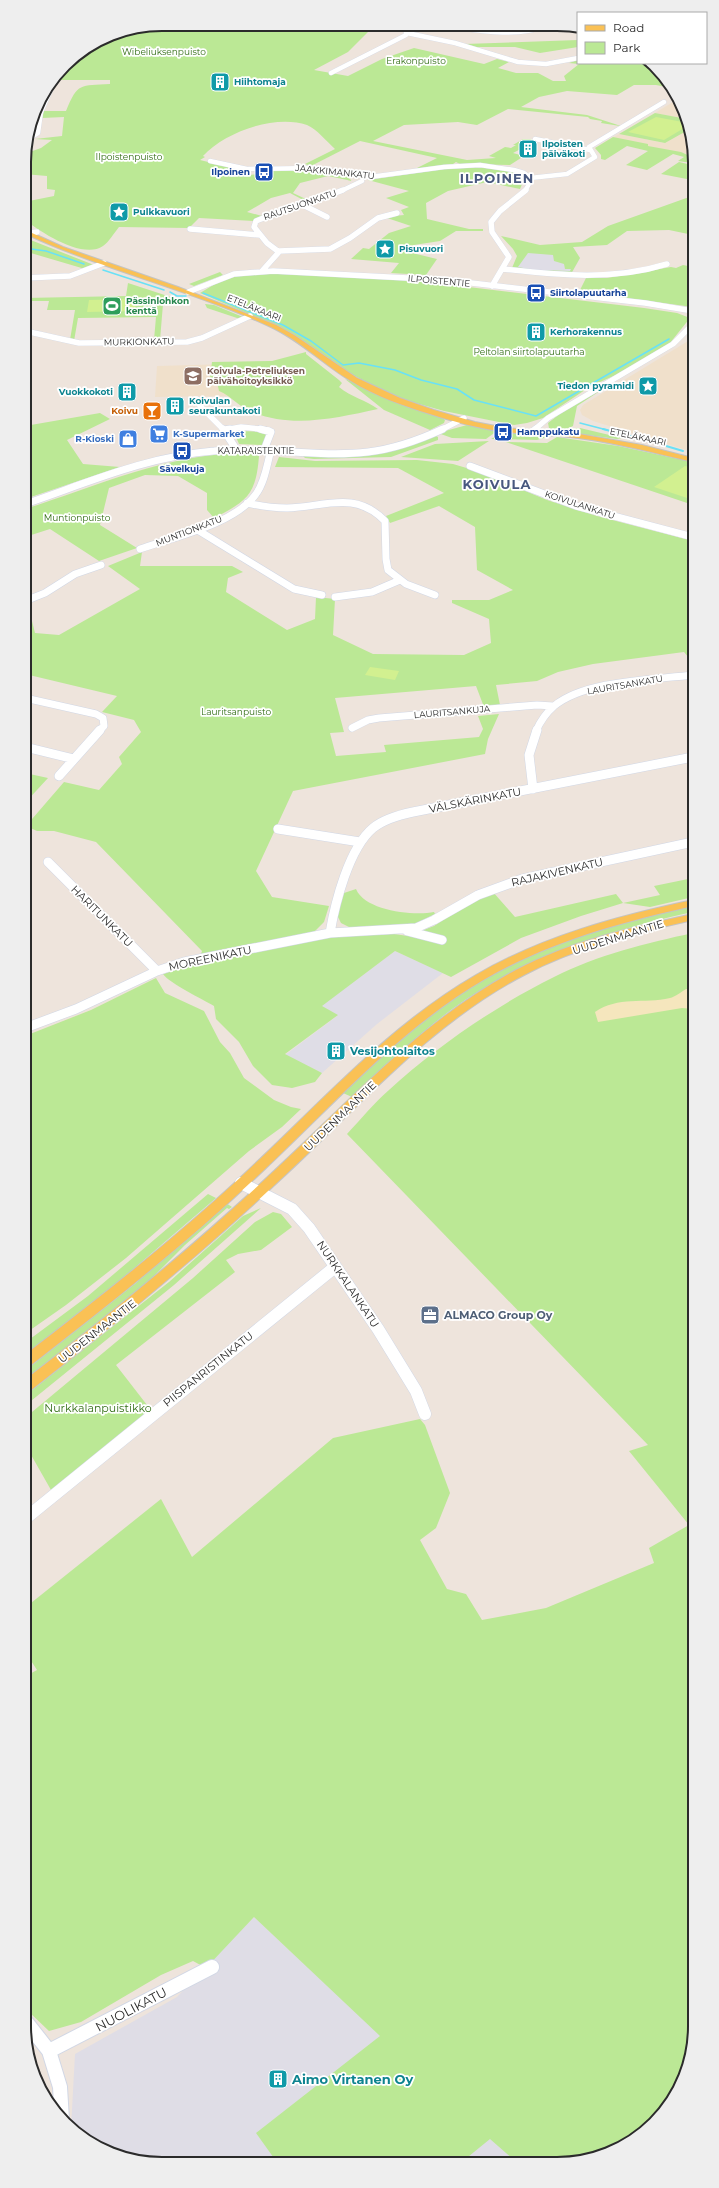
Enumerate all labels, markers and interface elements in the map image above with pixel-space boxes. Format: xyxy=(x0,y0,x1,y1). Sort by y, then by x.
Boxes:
legend xyxy=(577,12,707,64)
text: Road xyxy=(613,20,644,35)
text: Park xyxy=(613,40,641,55)
park label: Wibeliuksenpuisto xyxy=(122,46,206,57)
park label: Erakonpuisto xyxy=(386,55,446,66)
building icon: Hiihtomaja xyxy=(209,71,231,93)
place label: Hiihtomaja xyxy=(234,76,286,87)
building icon: Ilpoisten päiväkoti xyxy=(517,138,539,160)
place label: Ilpoisten päiväkoti xyxy=(542,138,586,159)
park label: Ilpoistenpuisto xyxy=(96,151,163,162)
bus stop icon: Ilpoinen xyxy=(253,161,275,183)
street label: JAAKKIMANKATU xyxy=(294,162,375,181)
place label: Ilpoinen xyxy=(211,166,250,177)
district label: ILPOINEN xyxy=(460,170,534,186)
street label: RAUTSUONKATU xyxy=(262,187,338,222)
place icon: Pulkkavuori xyxy=(108,201,130,223)
place label: Pulkkavuori xyxy=(133,206,190,217)
place icon: Pisuvuori xyxy=(374,238,396,260)
place label: Pisuvuori xyxy=(399,243,444,254)
street label: ILPOISTENTIE xyxy=(407,272,471,289)
bus stop icon: Siirtolapuutarha xyxy=(525,282,547,304)
place label: Siirtolapuutarha xyxy=(550,287,627,298)
street label: ETELÄKAARI xyxy=(226,292,283,323)
sports icon: Pässinlohkon kenttä xyxy=(101,295,123,317)
place label: Pässinlohkon kenttä xyxy=(126,295,189,316)
building icon: Kerhorakennus xyxy=(525,321,547,343)
place label: Kerhorakennus xyxy=(550,326,622,337)
street label: MURKIONKATU xyxy=(104,335,174,348)
park label: Peltolan siirtolapuutarha xyxy=(473,346,585,357)
school or university icon: Koivula-Petreliuksen päivähoitoyksikkö xyxy=(182,365,204,387)
place label: Koivula-Petreliuksen päivähoitoyksikkö xyxy=(207,365,305,386)
place icon: Tiedon pyramidi xyxy=(637,375,659,397)
place label: Tiedon pyramidi xyxy=(558,380,634,391)
building icon: Vuokkokoti xyxy=(116,381,138,403)
place label: Vuokkokoti xyxy=(58,386,113,397)
building icon: Koivulan seurakuntakoti xyxy=(164,395,186,417)
place label: Koivulan seurakuntakoti xyxy=(189,395,261,416)
bar icon: Koivu xyxy=(141,400,163,422)
place label: Koivu xyxy=(111,405,138,416)
bus stop icon: Hamppukatu xyxy=(492,421,514,443)
supermarket icon: K-Supermarket xyxy=(148,423,170,445)
street label: ETELÄKAARI xyxy=(609,425,667,448)
place label: Hamppukatu xyxy=(517,426,579,437)
shop icon: R-Kioski xyxy=(117,428,139,450)
place label: K-Supermarket xyxy=(173,428,245,439)
place label: R-Kioski xyxy=(75,433,114,444)
bus stop icon: Sävelkuja xyxy=(171,440,193,462)
street label: KATARAISTENTIE xyxy=(217,445,295,456)
place label: Sävelkuja xyxy=(159,463,205,474)
district label: KOIVULA xyxy=(463,476,532,492)
street label: KOIVULANKATU xyxy=(544,488,617,521)
park label: Muntionpuisto xyxy=(44,512,111,523)
street label: MUNTIONKATU xyxy=(154,513,224,548)
street label: LAURITSANKATU xyxy=(586,672,664,697)
street label: LAURITSANKUJA xyxy=(413,703,491,720)
park label: Lauritsanpuisto xyxy=(201,706,271,717)
street label: VÄLSKÄRINKATU xyxy=(428,784,522,816)
street label: RAJAKIVENKATU xyxy=(510,855,604,889)
street label: HARITUNKATU xyxy=(68,882,136,950)
street label: UUDENMAANTIE xyxy=(570,916,666,958)
street label: MOREENIKATU xyxy=(167,942,253,974)
building icon: Vesijohtolaitos xyxy=(325,1040,347,1062)
place label: Vesijohtolaitos xyxy=(349,1044,435,1058)
street label: UUDENMAANTIE xyxy=(301,1078,379,1154)
street label: NURKKALANKATU xyxy=(314,1238,382,1330)
street label: UUDENMAANTIE xyxy=(55,1296,139,1366)
office icon: ALMACO Group Oy xyxy=(419,1304,441,1326)
place label: ALMACO Group Oy xyxy=(443,1308,553,1322)
street label: PIISPANRISTINKATU xyxy=(160,1328,256,1410)
park label: Nurkkalanpuistikko xyxy=(44,1401,152,1415)
street label: NUOLIKATU xyxy=(93,1983,169,2035)
building icon: Aimo Virtanen Oy xyxy=(267,2068,289,2090)
place label: Aimo Virtanen Oy xyxy=(291,2071,413,2087)

